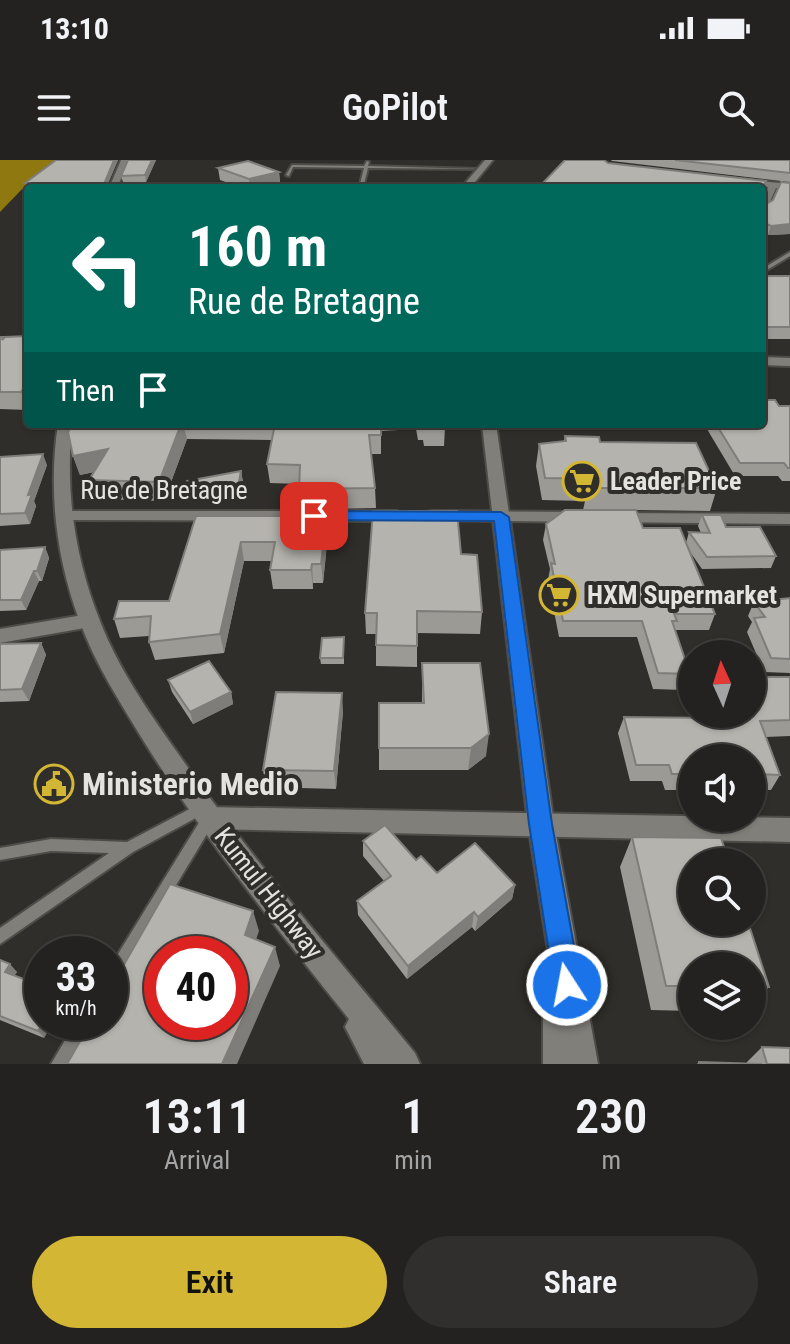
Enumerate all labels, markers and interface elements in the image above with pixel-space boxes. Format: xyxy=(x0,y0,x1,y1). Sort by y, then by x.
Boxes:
text: 13:10 xyxy=(40,11,109,46)
icon: menu xyxy=(32,86,76,130)
icon: search xyxy=(714,86,758,130)
text: GoPilot xyxy=(342,87,448,129)
text: 160 m xyxy=(188,214,327,280)
icon: left xyxy=(56,216,160,320)
text: Rue de Bretagne xyxy=(188,281,420,323)
icon: arrive xyxy=(131,368,175,412)
text: Then xyxy=(56,373,115,408)
supermarket icon: Leader Price xyxy=(561,460,603,502)
place label: Leader Price xyxy=(610,466,741,496)
street label: Rue de Bretagne xyxy=(80,475,248,505)
pin xyxy=(280,482,348,550)
icon: arrive xyxy=(292,494,336,538)
supermarket icon: HXM Supermarket xyxy=(538,574,580,616)
place label: HXM Supermarket xyxy=(587,580,777,610)
north arrow xyxy=(678,640,766,728)
map controls xyxy=(678,640,766,1040)
button: sound xyxy=(678,744,766,832)
public building icon: Ministerio Medio xyxy=(33,763,75,805)
place label: Ministerio Medio xyxy=(82,765,299,803)
street label: Kumul Highway xyxy=(209,822,330,965)
button: search xyxy=(678,848,766,936)
speed limit sign: 40 xyxy=(144,936,248,1040)
position arrow xyxy=(525,943,609,1027)
button: layers xyxy=(678,952,766,1040)
text: 33 xyxy=(56,954,96,1001)
text: km/h xyxy=(55,996,97,1020)
text: 13:11 xyxy=(143,1088,252,1145)
text: 1 xyxy=(401,1088,425,1145)
text: 230 xyxy=(575,1088,647,1145)
text: Arrival xyxy=(164,1145,230,1175)
text: min xyxy=(394,1145,432,1175)
text: m xyxy=(601,1145,621,1175)
button: Exit xyxy=(32,1236,387,1328)
button: Share xyxy=(403,1236,758,1328)

